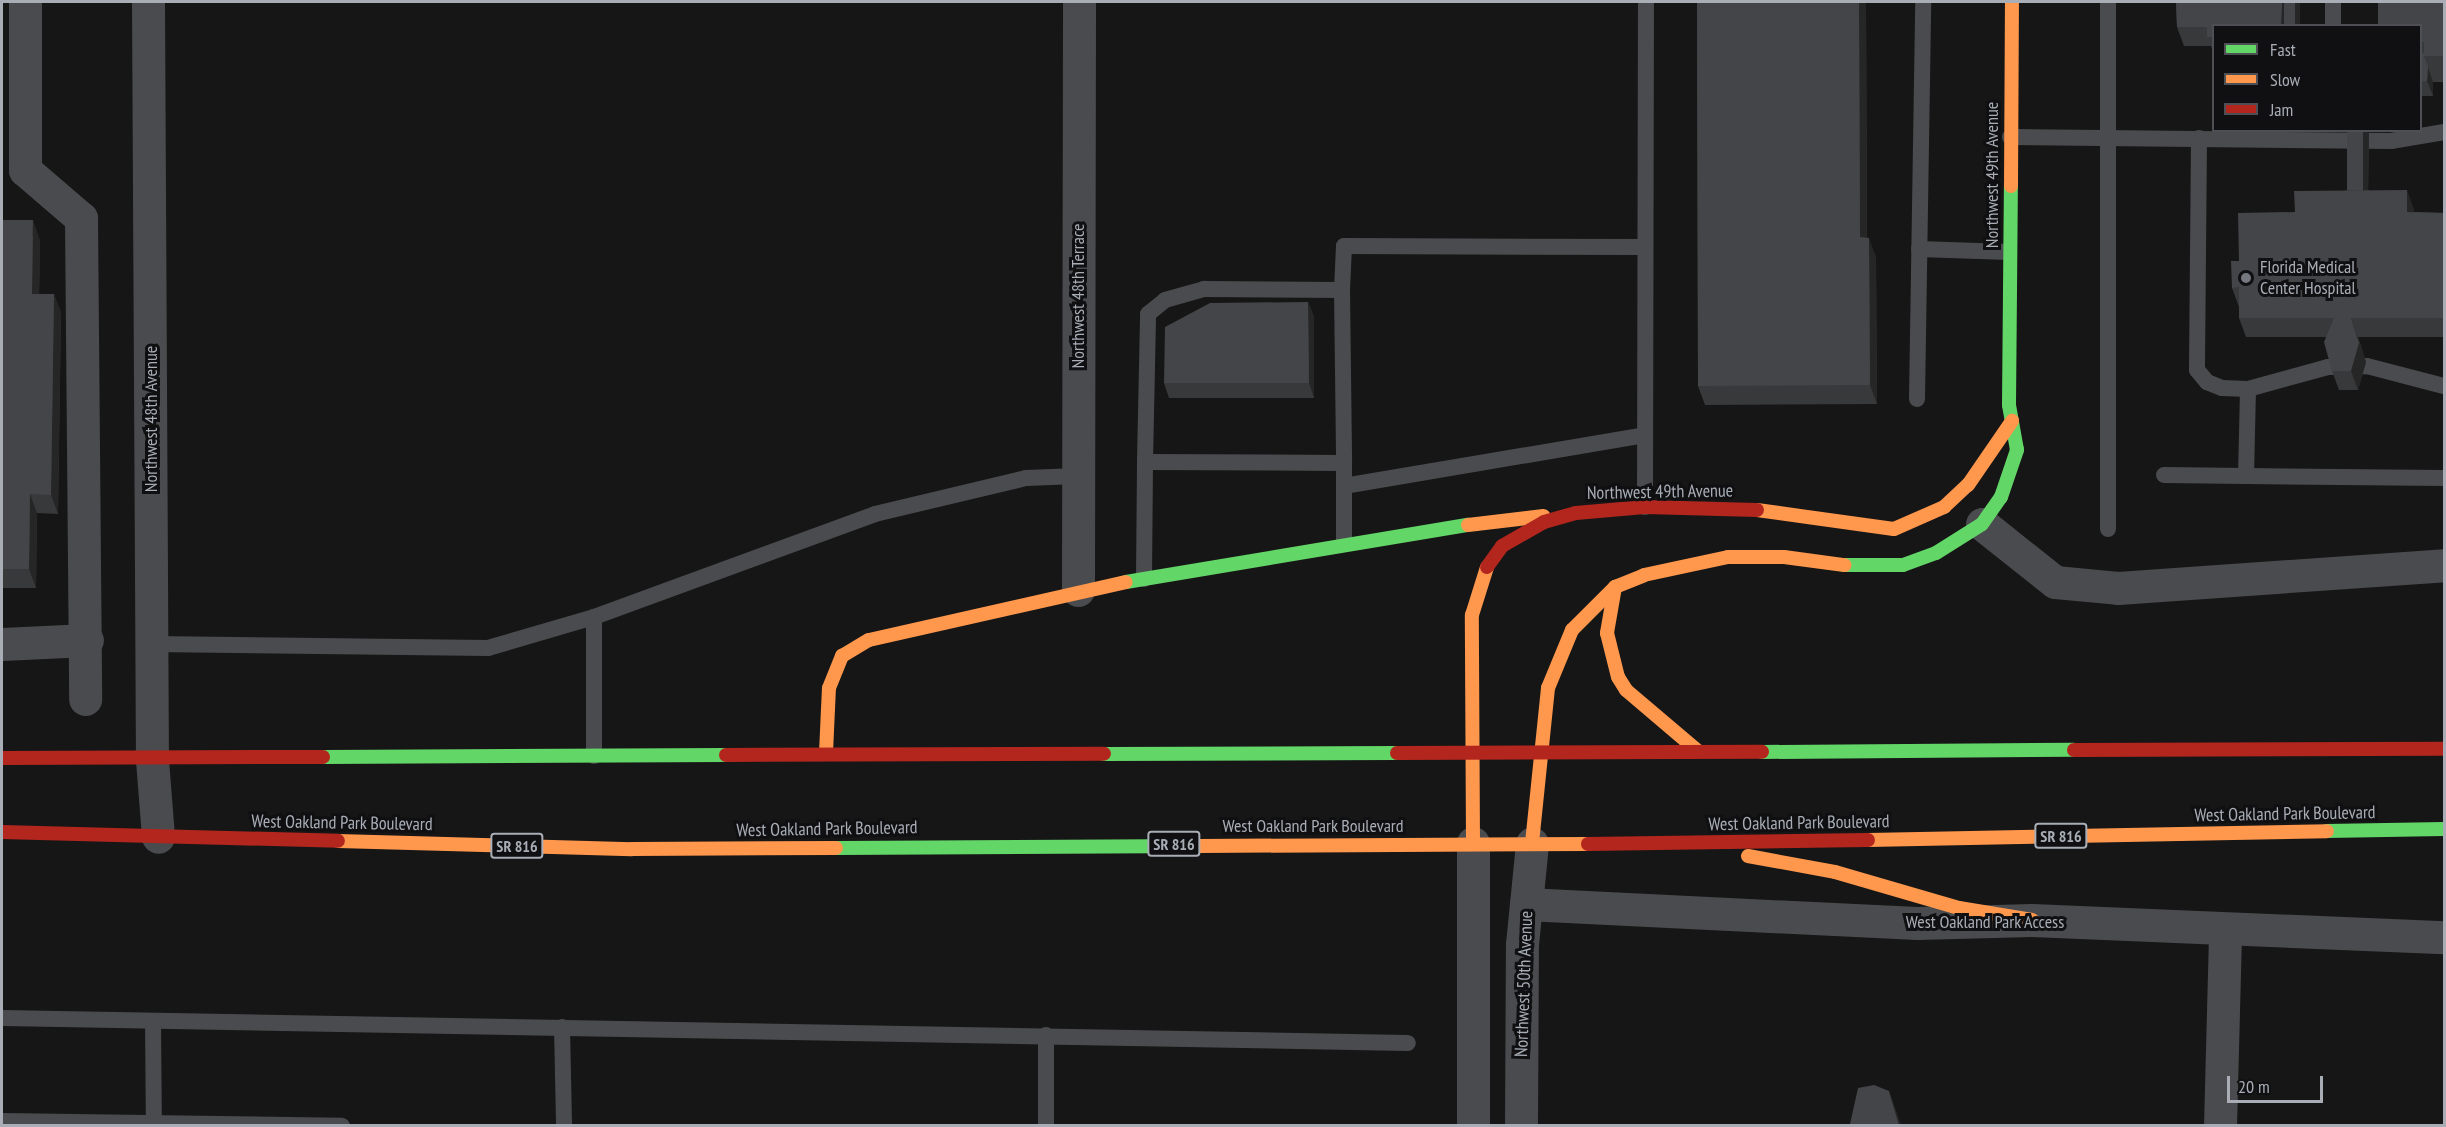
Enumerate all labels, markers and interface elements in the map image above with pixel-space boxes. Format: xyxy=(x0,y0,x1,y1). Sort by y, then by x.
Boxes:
legend xyxy=(2212,24,2422,132)
text: Fast xyxy=(2270,38,2296,61)
text: Slow xyxy=(2270,68,2300,91)
text: Jam xyxy=(2270,98,2293,121)
street label: Northwest 49th Avenue xyxy=(1981,102,2003,248)
street label: Northwest 48th Terrace xyxy=(1067,223,1089,369)
place label: Florida Medical Center Hospital xyxy=(2260,257,2356,300)
marker: Florida Medical Center Hospital xyxy=(2237,269,2255,287)
street label: Northwest 48th Avenue xyxy=(140,346,162,492)
street label: Northwest 49th Avenue xyxy=(1586,480,1734,504)
street label: West Oakland Park Boulevard xyxy=(2194,802,2376,826)
street label: West Oakland Park Boulevard xyxy=(251,811,433,835)
street label: West Oakland Park Boulevard xyxy=(1708,811,1890,835)
street label: West Oakland Park Boulevard xyxy=(1222,815,1404,837)
street label: West Oakland Park Boulevard xyxy=(736,817,918,841)
road number: SR 816 xyxy=(2034,823,2088,849)
road number: SR 816 xyxy=(1147,831,1201,857)
road number: SR 816 xyxy=(490,833,544,859)
street label: Northwest 50th Avenue xyxy=(1511,910,1537,1058)
street label: West Oakland Park Access xyxy=(1905,911,2065,933)
scale bar xyxy=(2230,1064,2326,1102)
text: 20 m xyxy=(2238,1075,2270,1098)

